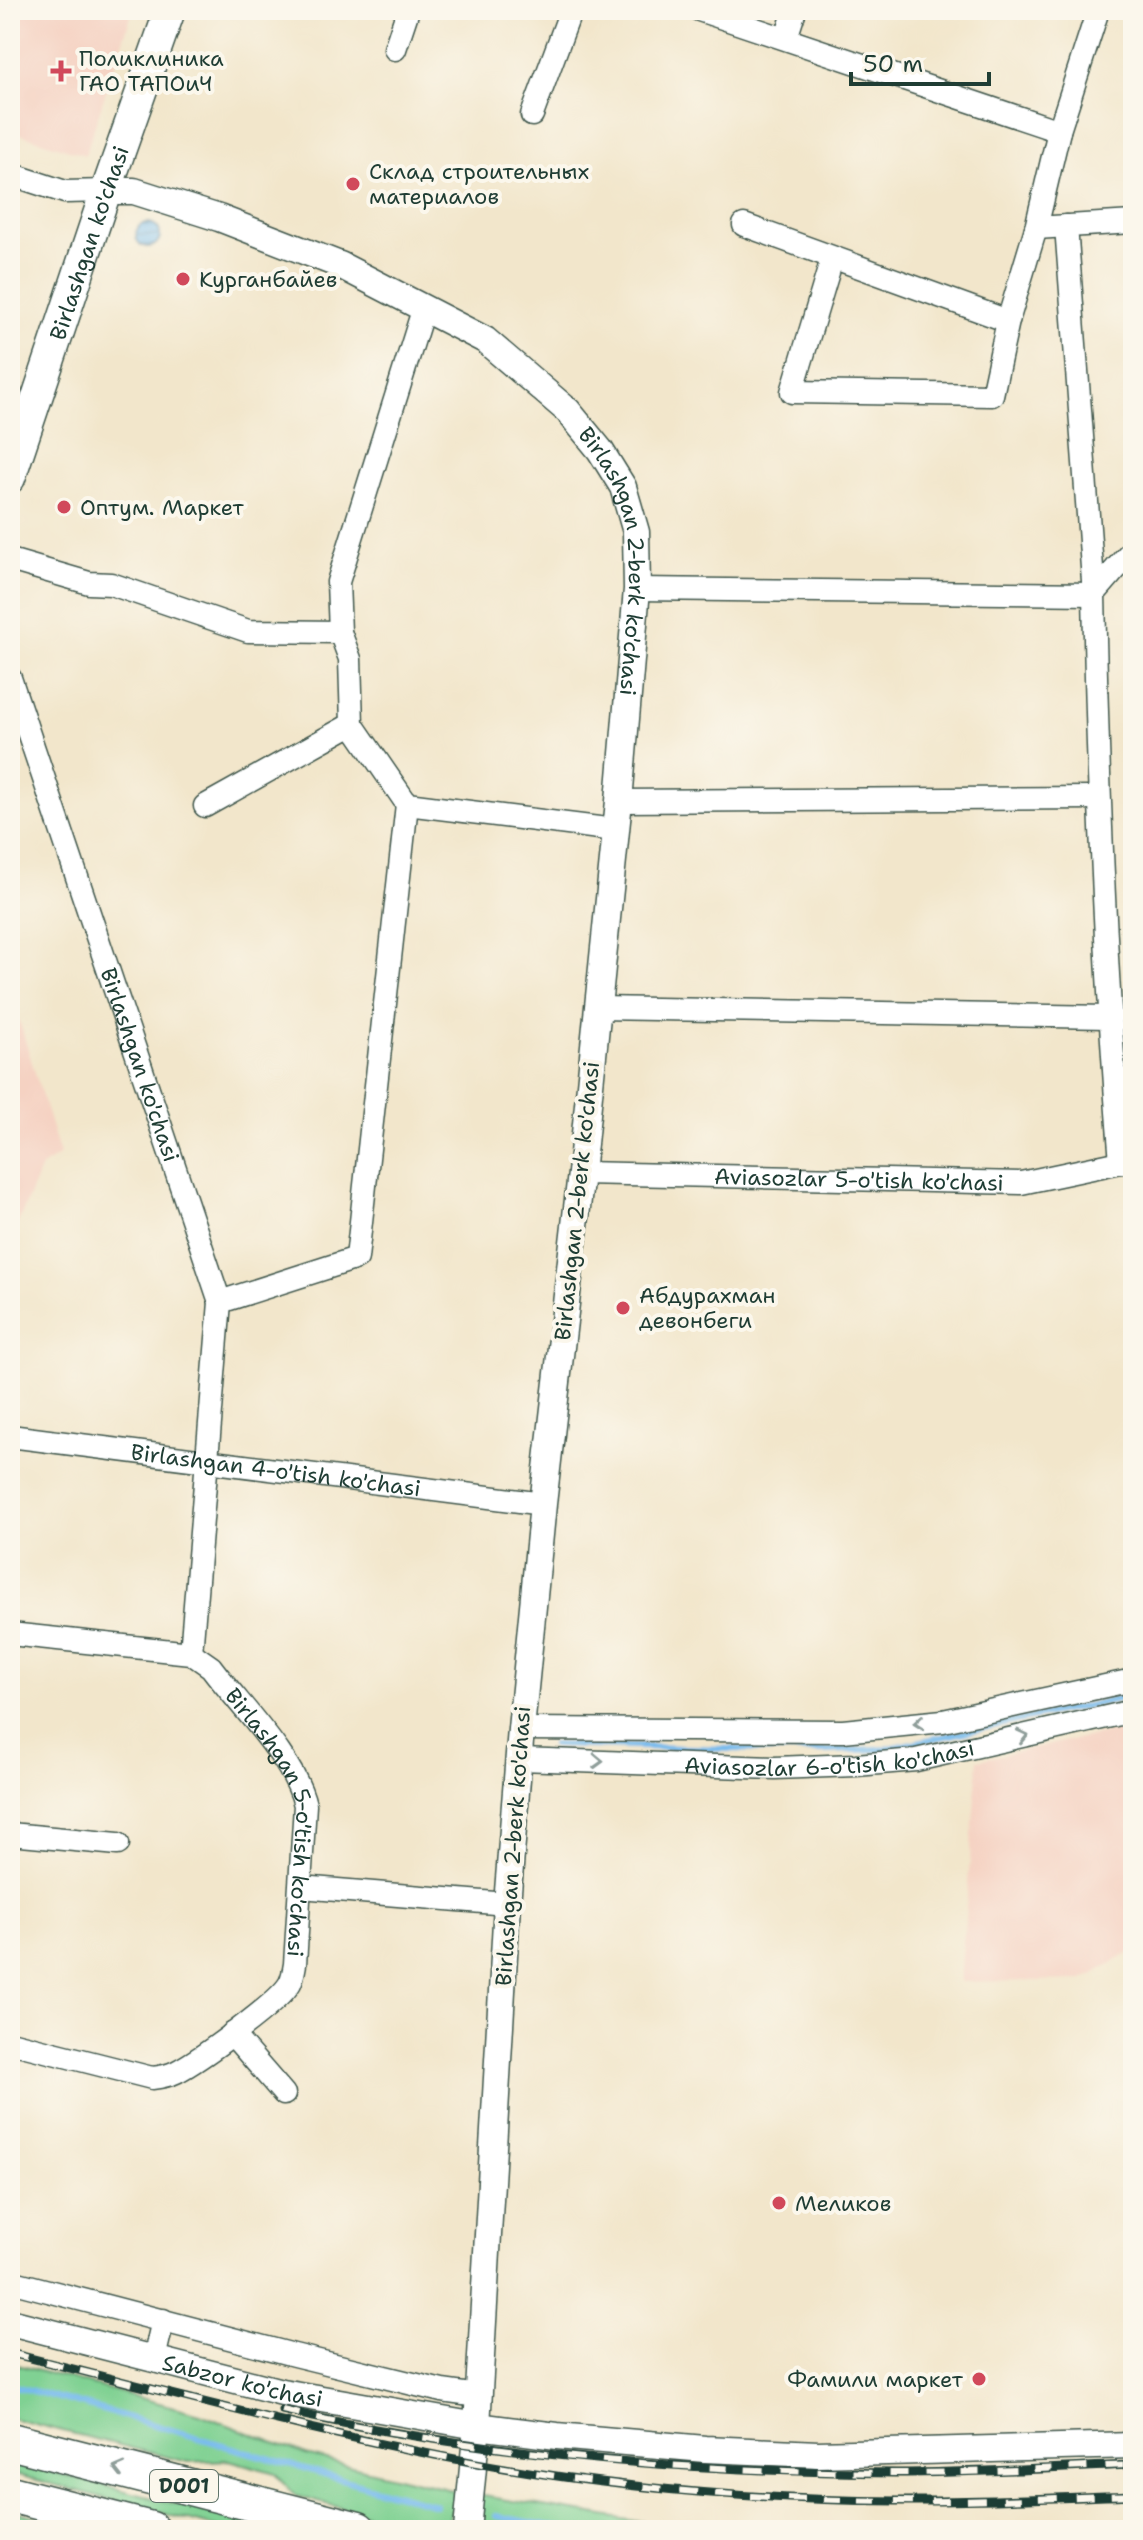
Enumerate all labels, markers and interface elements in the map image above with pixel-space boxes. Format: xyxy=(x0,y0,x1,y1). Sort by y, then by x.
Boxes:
scale bar xyxy=(851,36,989,86)
place label: Поликлиника ГАО ТАПОиЧ xyxy=(79,44,224,98)
text: 50 m xyxy=(863,48,923,80)
marker: Поликлиника ГАО ТАПОиЧ xyxy=(50,60,72,82)
street label: Birlashgan ko'chasi xyxy=(43,142,135,344)
place label: Склад строительных материалов xyxy=(369,157,589,211)
marker: Склад строительных материалов xyxy=(344,175,362,193)
place label: Курганбайев xyxy=(199,265,337,294)
marker: Курганбайев xyxy=(174,270,192,288)
street label: Birlashgan 2-berk ko'chasi xyxy=(572,420,652,697)
place label: Оптум. Маркет xyxy=(80,493,245,522)
marker: Оптум. Маркет xyxy=(55,498,73,516)
street label: Birlashgan ko'chasi xyxy=(94,964,186,1166)
street label: Birlashgan 2-berk ko'chasi xyxy=(548,1060,606,1342)
street label: Aviasozlar 5-o'tish ko'chasi xyxy=(714,1162,1004,1197)
place label: Абдурахман девонбеги xyxy=(639,1281,775,1335)
marker: Абдурахман девонбеги xyxy=(614,1299,632,1317)
street label: Birlashgan 4-o'tish ko'chasi xyxy=(129,1437,422,1503)
street label: Birlashgan 5-o'tish ko'chasi xyxy=(219,1682,320,1958)
street label: Birlashgan 2-berk ko'chasi xyxy=(489,1705,537,1987)
one-way arrow xyxy=(912,1714,925,1731)
one-way arrow xyxy=(1015,1728,1029,1745)
street label: Aviasozlar 6-o'tish ko'chasi xyxy=(684,1733,977,1783)
one-way arrow xyxy=(592,1752,605,1770)
place label: Меликов xyxy=(795,2189,891,2218)
marker: Меликов xyxy=(770,2194,788,2212)
street label: Sabzor ko'chasi xyxy=(159,2347,325,2413)
place label: Фамили маркет xyxy=(787,2365,964,2394)
marker: Фамили маркет xyxy=(970,2370,988,2388)
one-way arrow xyxy=(113,2462,127,2479)
road number: D001 xyxy=(150,2470,218,2502)

